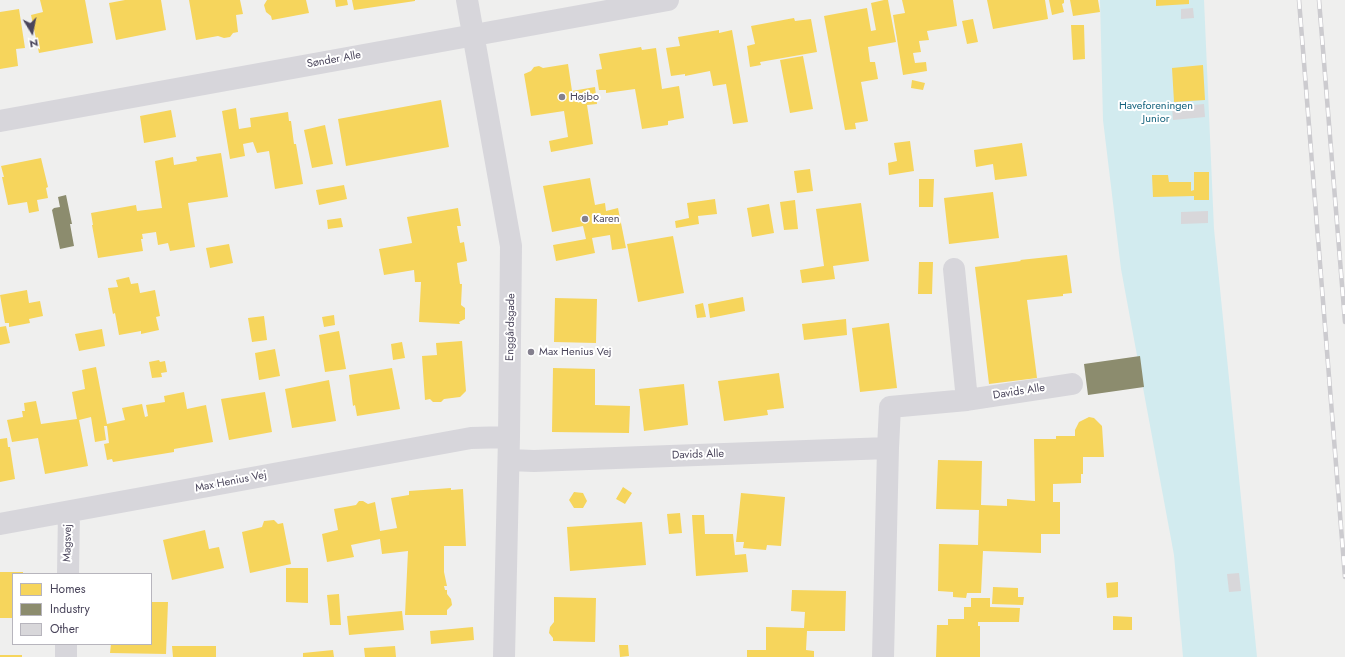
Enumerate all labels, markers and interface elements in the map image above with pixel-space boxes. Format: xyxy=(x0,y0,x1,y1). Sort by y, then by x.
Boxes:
north arrow xyxy=(12,12,52,52)
text: N xyxy=(28,35,40,52)
street label: Sønder Alle xyxy=(306,49,362,71)
place label: Højbo xyxy=(570,90,599,104)
marker: Højbo xyxy=(557,92,567,102)
park label: Haveforeningen Junior xyxy=(1119,99,1193,125)
place label: Karen xyxy=(593,212,620,226)
marker: Karen xyxy=(580,214,590,224)
street label: Enggårdsgade xyxy=(504,293,518,361)
place label: Max Henius Vej xyxy=(539,345,612,359)
marker: Max Henius Vej xyxy=(526,347,536,357)
street label: Davids Alle xyxy=(992,381,1046,403)
street label: Davids Alle xyxy=(672,447,724,463)
street label: Max Henius Vej xyxy=(194,469,268,495)
street label: Magsvej xyxy=(61,524,75,562)
legend xyxy=(12,573,152,645)
text: Homes xyxy=(50,580,86,598)
text: Industry xyxy=(50,600,90,618)
text: Other xyxy=(50,620,79,638)

